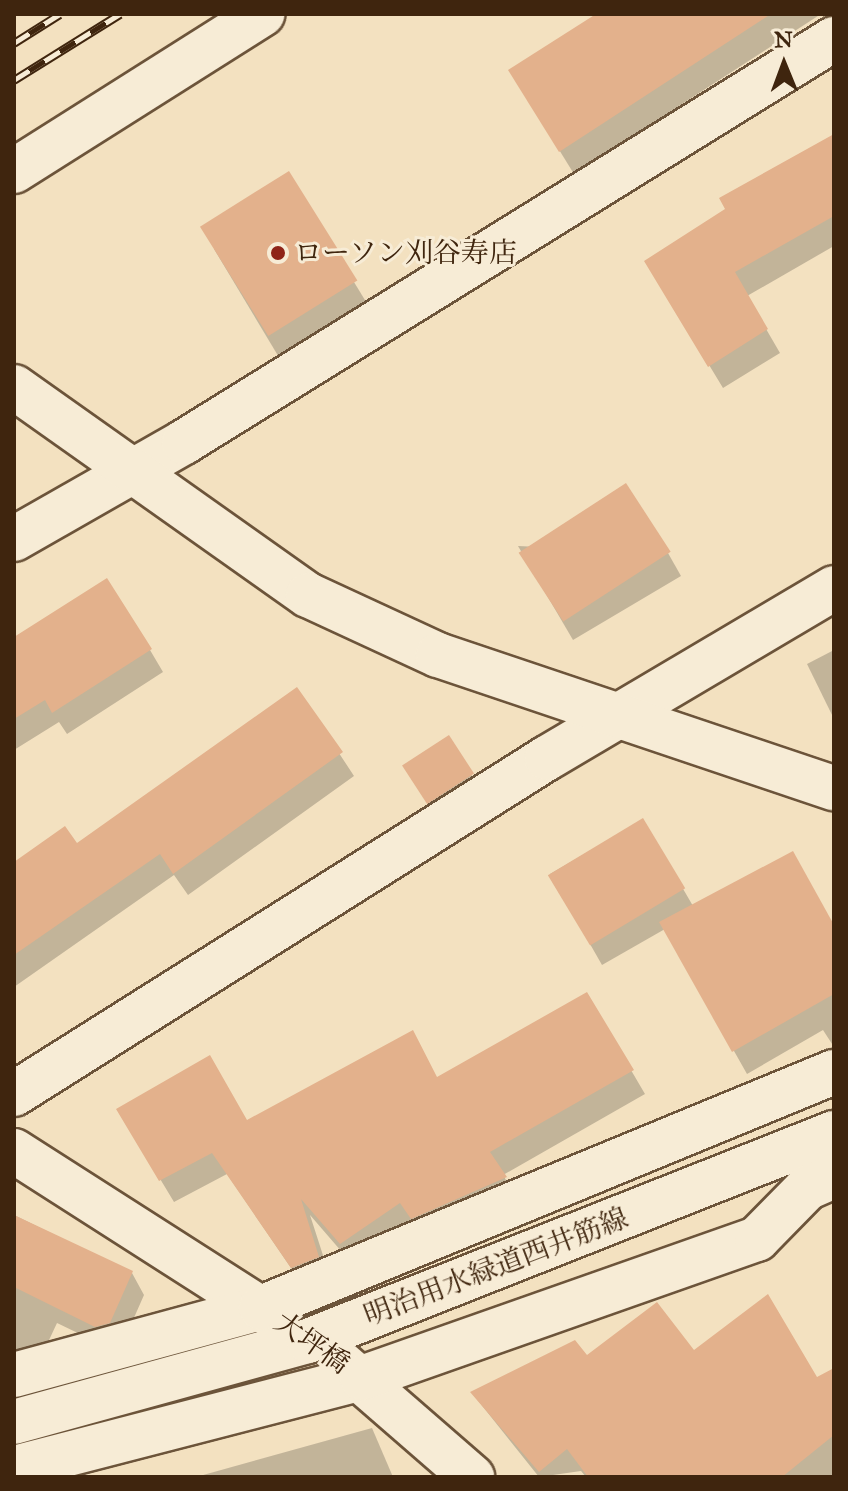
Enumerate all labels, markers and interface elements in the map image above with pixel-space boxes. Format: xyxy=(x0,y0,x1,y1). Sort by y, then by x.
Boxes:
north arrow xyxy=(744,24,824,104)
text: N xyxy=(774,26,793,53)
place label: ローソン刈谷寿店 xyxy=(294,236,518,270)
marker: ローソン刈谷寿店 xyxy=(269,244,287,262)
street label: 明治用水緑道西井筋線 xyxy=(359,1201,633,1333)
street label: 大坪橋 xyxy=(268,1305,356,1381)

